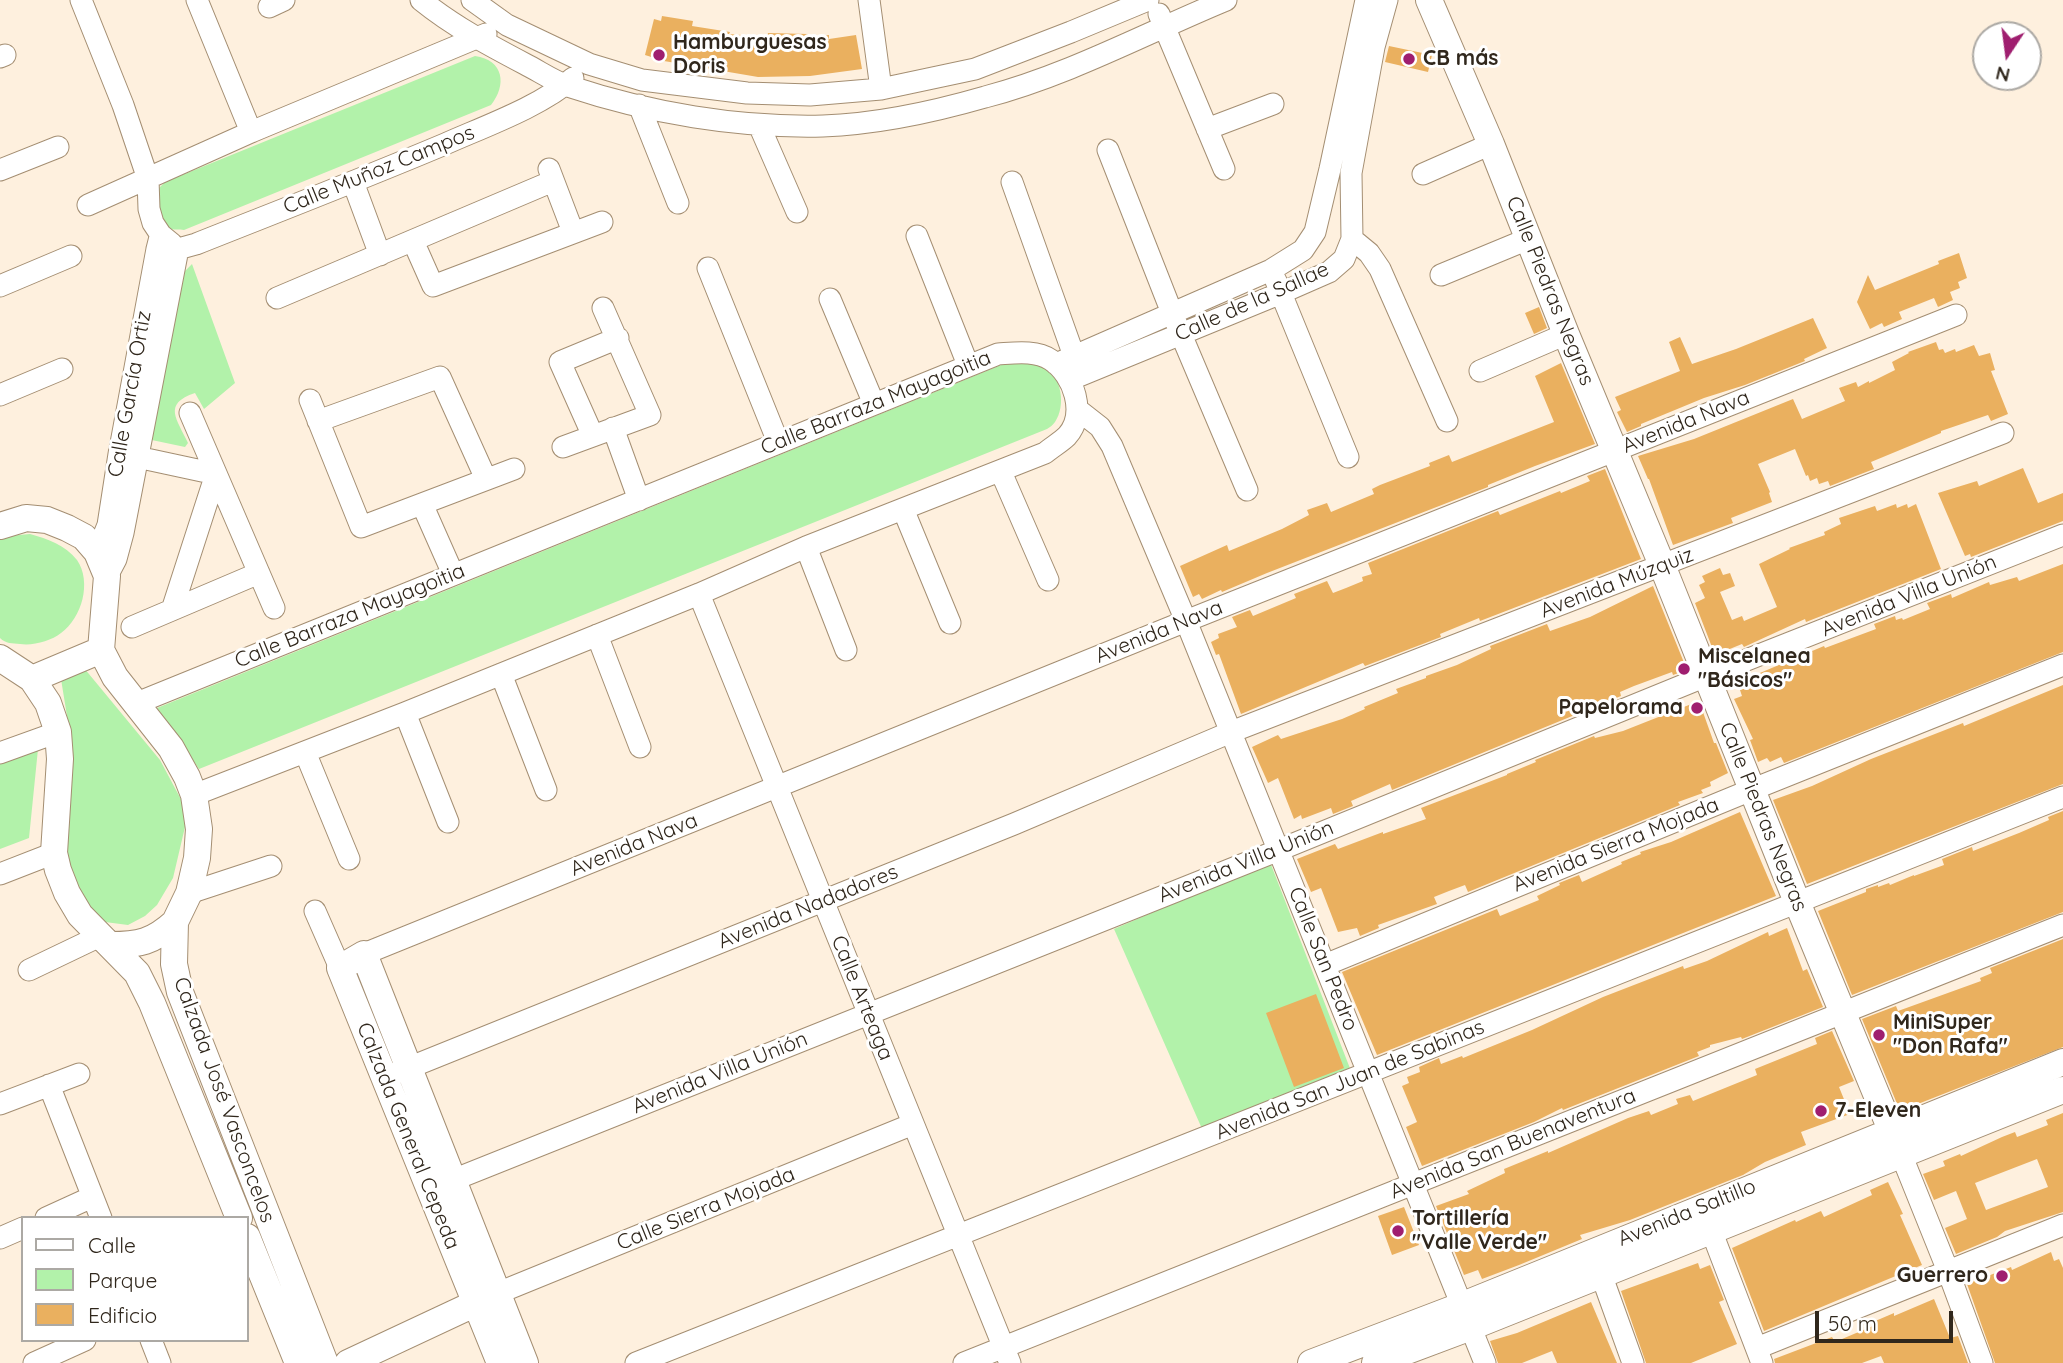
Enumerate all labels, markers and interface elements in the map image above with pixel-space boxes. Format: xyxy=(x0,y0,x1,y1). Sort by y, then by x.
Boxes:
north arrow xyxy=(1972,21,2042,91)
place label: Hamburguesas Doris xyxy=(673,30,827,80)
place label: CB más xyxy=(1423,46,1498,72)
marker: Hamburguesas Doris xyxy=(651,47,667,63)
marker: CB más xyxy=(1401,51,1417,67)
text: N xyxy=(1993,61,2012,88)
street label: Calle Muñoz Campos xyxy=(280,120,478,220)
street label: Calle Piedras Negras xyxy=(1501,193,1599,389)
street label: Calle de la Sallae xyxy=(1171,257,1333,347)
street label: Calle García Ortiz xyxy=(103,309,157,479)
street label: Calle Barraza Mayagoitia xyxy=(757,345,995,461)
street label: Avenida Nava xyxy=(1619,385,1753,459)
street label: Avenida Múzquiz xyxy=(1537,542,1697,624)
street label: Avenida Villa Unión xyxy=(1818,549,2000,643)
street label: Calle Barraza Mayagoitia xyxy=(231,558,469,674)
street label: Avenida Nava xyxy=(1092,595,1226,669)
place label: Miscelanea "Básicos" xyxy=(1698,644,1811,694)
marker: Miscelanea "Básicos" xyxy=(1676,661,1692,677)
place label: Papelorama xyxy=(1559,695,1683,721)
marker: Papelorama xyxy=(1689,700,1705,716)
street label: Calle Piedras Negras xyxy=(1714,719,1812,915)
street label: Avenida Sierra Mojada xyxy=(1509,792,1723,898)
street label: Avenida Nava xyxy=(567,808,701,882)
street label: Avenida Villa Unión xyxy=(1155,815,1337,909)
street label: Avenida Nadadores xyxy=(714,859,902,955)
street label: Calle San Pedro xyxy=(1283,883,1363,1035)
street label: Calle Arteaga xyxy=(825,932,899,1064)
street label: Calzada José Vasconcelos xyxy=(168,974,280,1226)
place label: MiniSuper "Don Rafa" xyxy=(1893,1010,2008,1060)
street label: Avenida San Juan de Sabinas xyxy=(1212,1014,1488,1146)
street label: Calzada General Cepeda xyxy=(351,1019,465,1253)
street label: Avenida Villa Unión xyxy=(629,1026,811,1120)
marker: MiniSuper "Don Rafa" xyxy=(1871,1027,1887,1043)
street label: Avenida San Buenaventura xyxy=(1386,1083,1640,1205)
place label: 7-Eleven xyxy=(1835,1098,1921,1124)
marker: 7-Eleven xyxy=(1813,1103,1829,1119)
street label: Calle Sierra Mojada xyxy=(613,1162,799,1256)
street label: Avenida Saltillo xyxy=(1614,1174,1760,1252)
place label: Tortillería "Valle Verde" xyxy=(1412,1206,1547,1256)
legend xyxy=(21,1216,248,1342)
marker: Tortillería "Valle Verde" xyxy=(1390,1223,1406,1239)
text: Calle xyxy=(88,1232,136,1258)
place label: Guerrero xyxy=(1897,1263,1988,1289)
text: Parque xyxy=(88,1267,157,1293)
marker: Guerrero xyxy=(1994,1268,2010,1284)
scale bar xyxy=(1818,1296,1956,1340)
text: Edificio xyxy=(88,1302,157,1328)
text: 50 m xyxy=(1828,1310,1877,1336)

